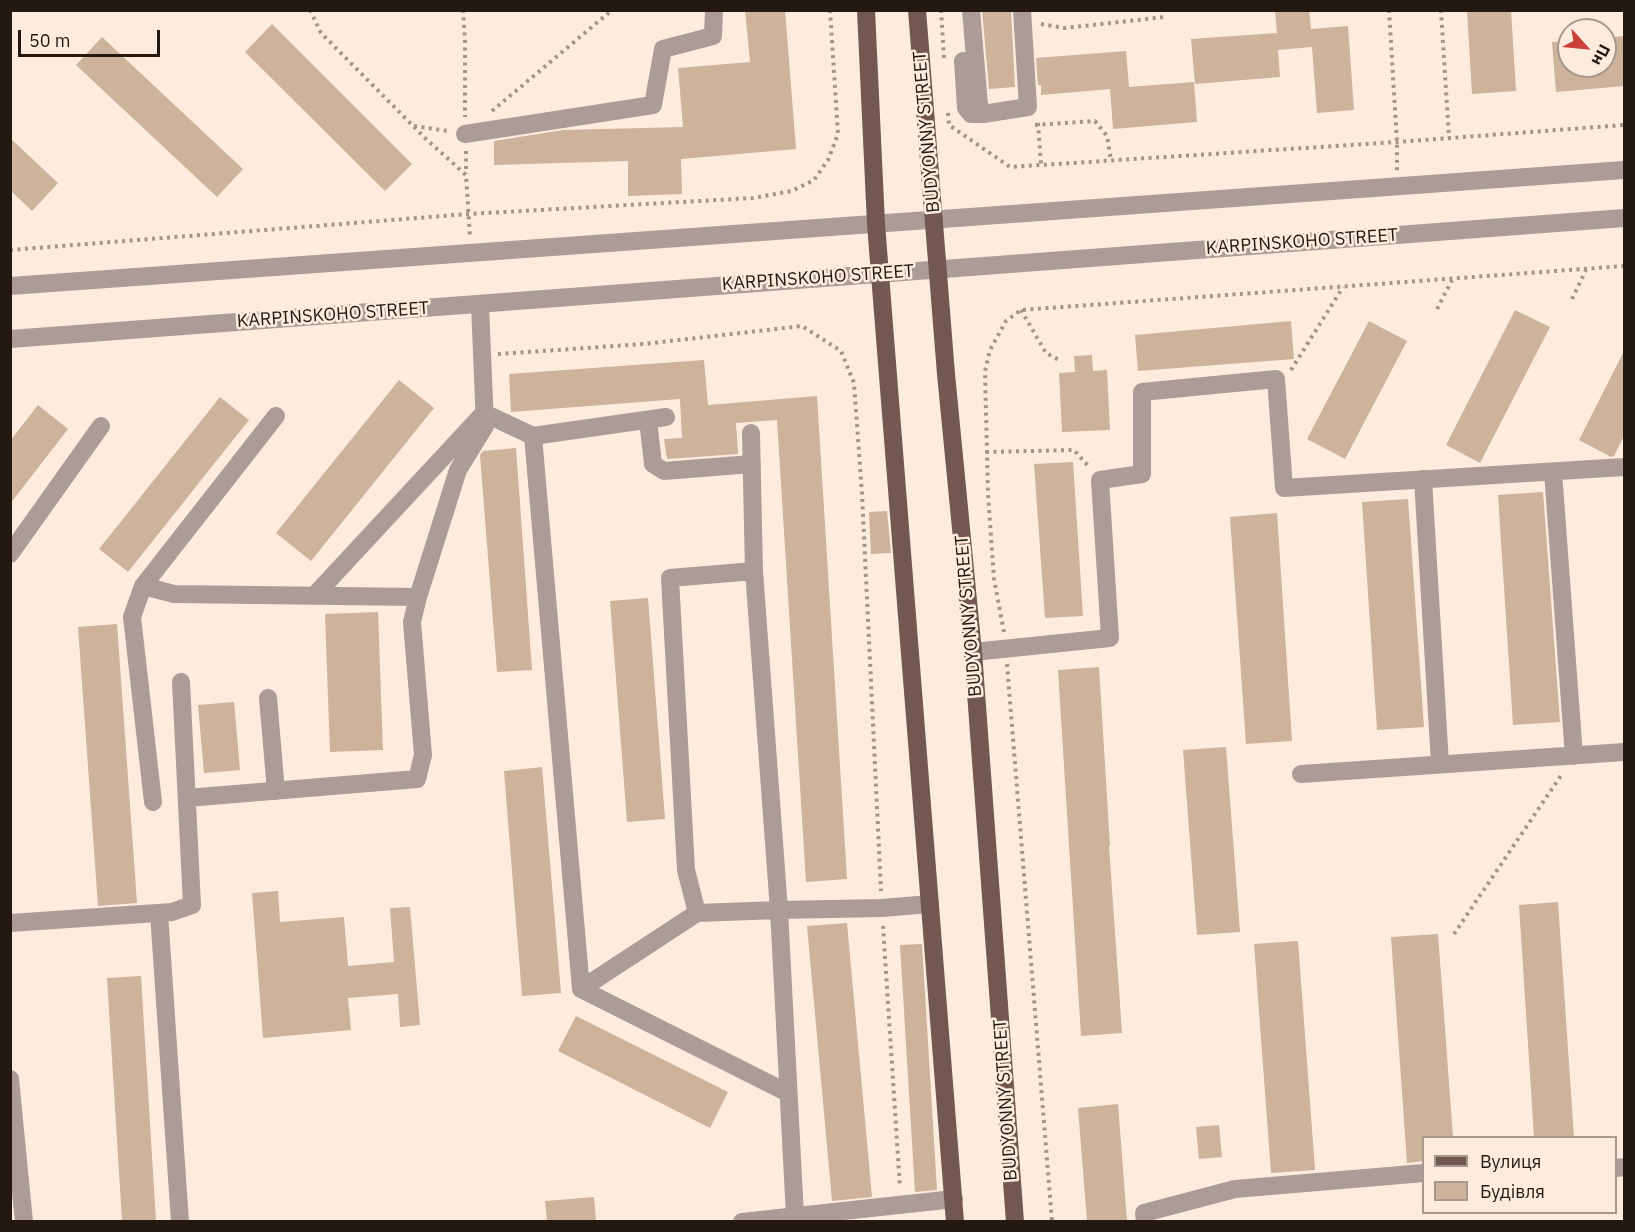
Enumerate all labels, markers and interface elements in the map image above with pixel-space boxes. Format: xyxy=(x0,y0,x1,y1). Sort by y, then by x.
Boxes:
scale bar xyxy=(21,18,164,56)
north arrow xyxy=(1557,18,1617,78)
text: 50 m xyxy=(29,29,71,52)
text: Пн xyxy=(1588,41,1615,69)
street label: BUDYONNY STREET xyxy=(909,50,945,214)
street label: KARPINSKOHO STREET xyxy=(1205,225,1399,259)
street label: KARPINSKOHO STREET xyxy=(721,261,915,295)
street label: KARPINSKOHO STREET xyxy=(236,298,430,332)
street label: BUDYONNY STREET xyxy=(951,534,987,698)
street label: BUDYONNY STREET xyxy=(990,1018,1022,1182)
legend xyxy=(1422,1136,1617,1214)
text: Вулиця xyxy=(1480,1150,1541,1173)
text: Будівля xyxy=(1480,1180,1545,1203)

